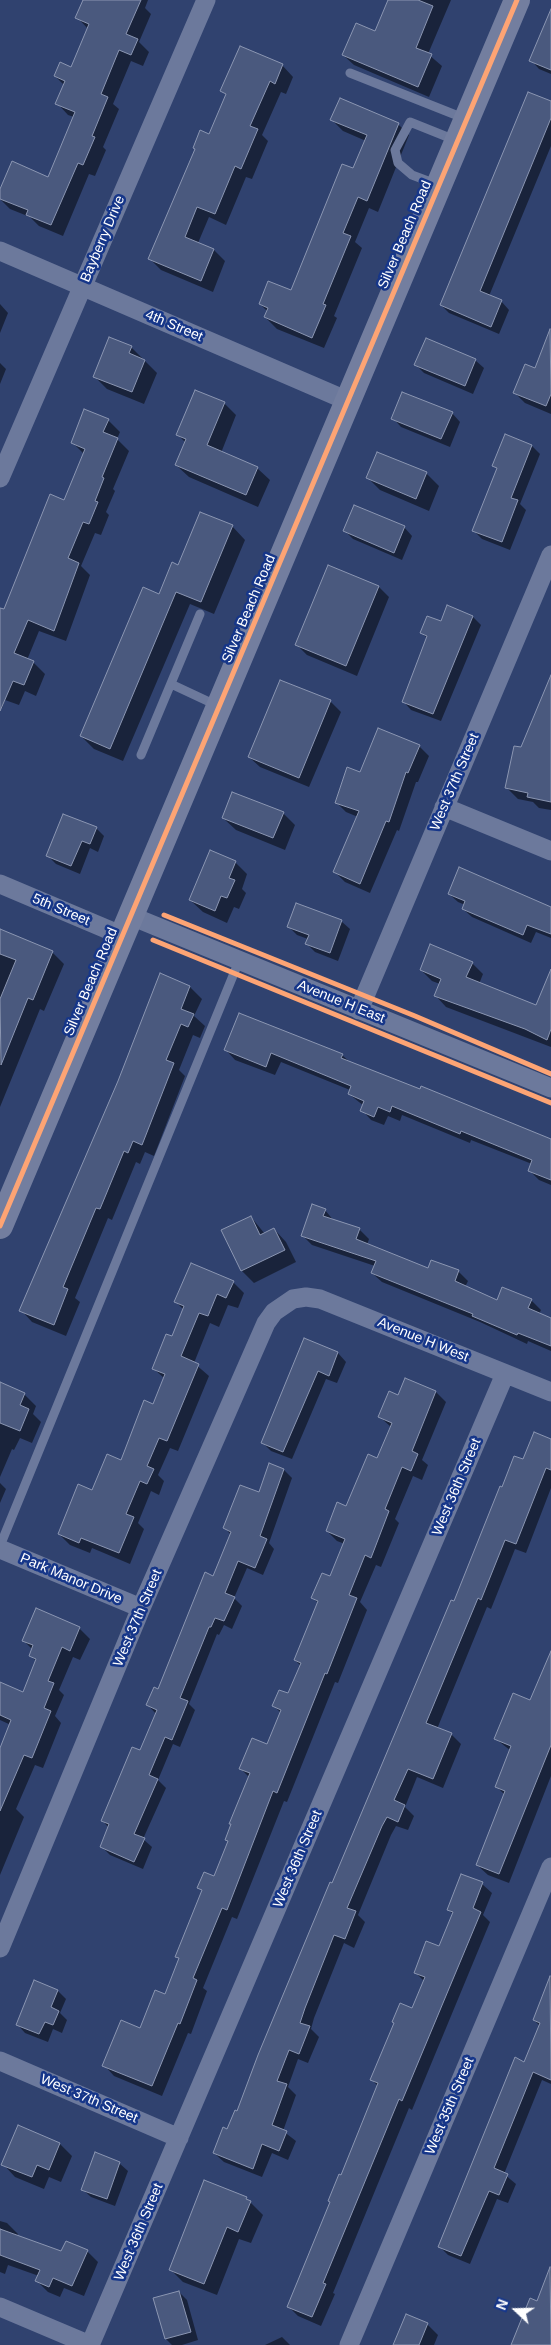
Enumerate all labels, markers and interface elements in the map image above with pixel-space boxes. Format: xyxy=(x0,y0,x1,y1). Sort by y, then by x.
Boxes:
street label: Silver Beach Road xyxy=(375,178,435,292)
street label: Bayberry Drive xyxy=(77,193,129,285)
street label: 4th Street xyxy=(143,306,205,346)
street label: Silver Beach Road xyxy=(219,552,279,666)
street label: West 37th Street xyxy=(427,731,483,833)
street label: 5th Street xyxy=(30,890,92,930)
street label: Silver Beach Road xyxy=(61,925,121,1039)
street label: Avenue H East xyxy=(295,977,387,1027)
street label: Avenue H West xyxy=(375,1314,471,1366)
street label: West 36th Street xyxy=(429,1436,485,1538)
street label: Park Manor Drive xyxy=(18,1550,124,1608)
street label: West 37th Street xyxy=(110,1567,166,1669)
street label: West 36th Street xyxy=(270,1808,326,1910)
street label: West 35th Street xyxy=(422,2055,478,2157)
street label: West 37th Street xyxy=(38,2071,140,2127)
street label: West 36th Street xyxy=(111,2181,167,2283)
north arrow xyxy=(491,2285,541,2335)
text: N xyxy=(493,2297,511,2312)

